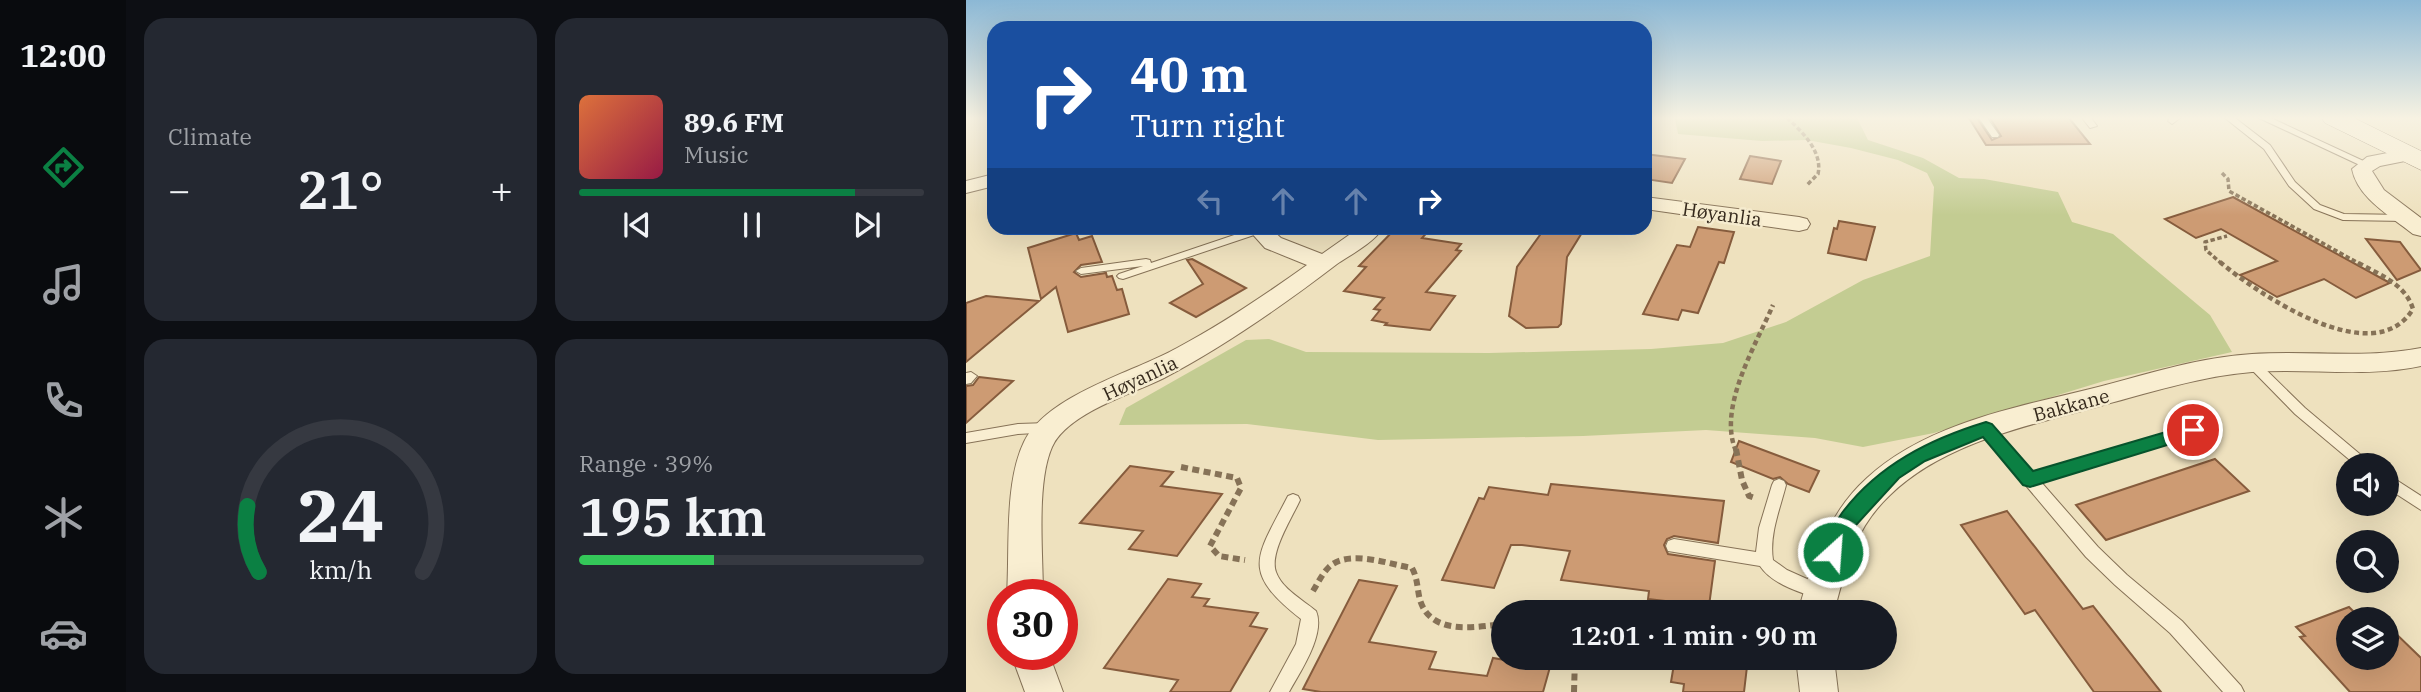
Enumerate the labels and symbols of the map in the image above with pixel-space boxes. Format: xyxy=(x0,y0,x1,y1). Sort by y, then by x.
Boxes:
street label: Høyanlia xyxy=(1681,197,1763,231)
street label: Høyanlia xyxy=(1099,350,1181,406)
street label: Bakkane xyxy=(2030,383,2112,427)
pin xyxy=(2163,400,2223,460)
position arrow xyxy=(1796,515,1870,589)
speed limit sign: 30 xyxy=(987,579,1078,670)

